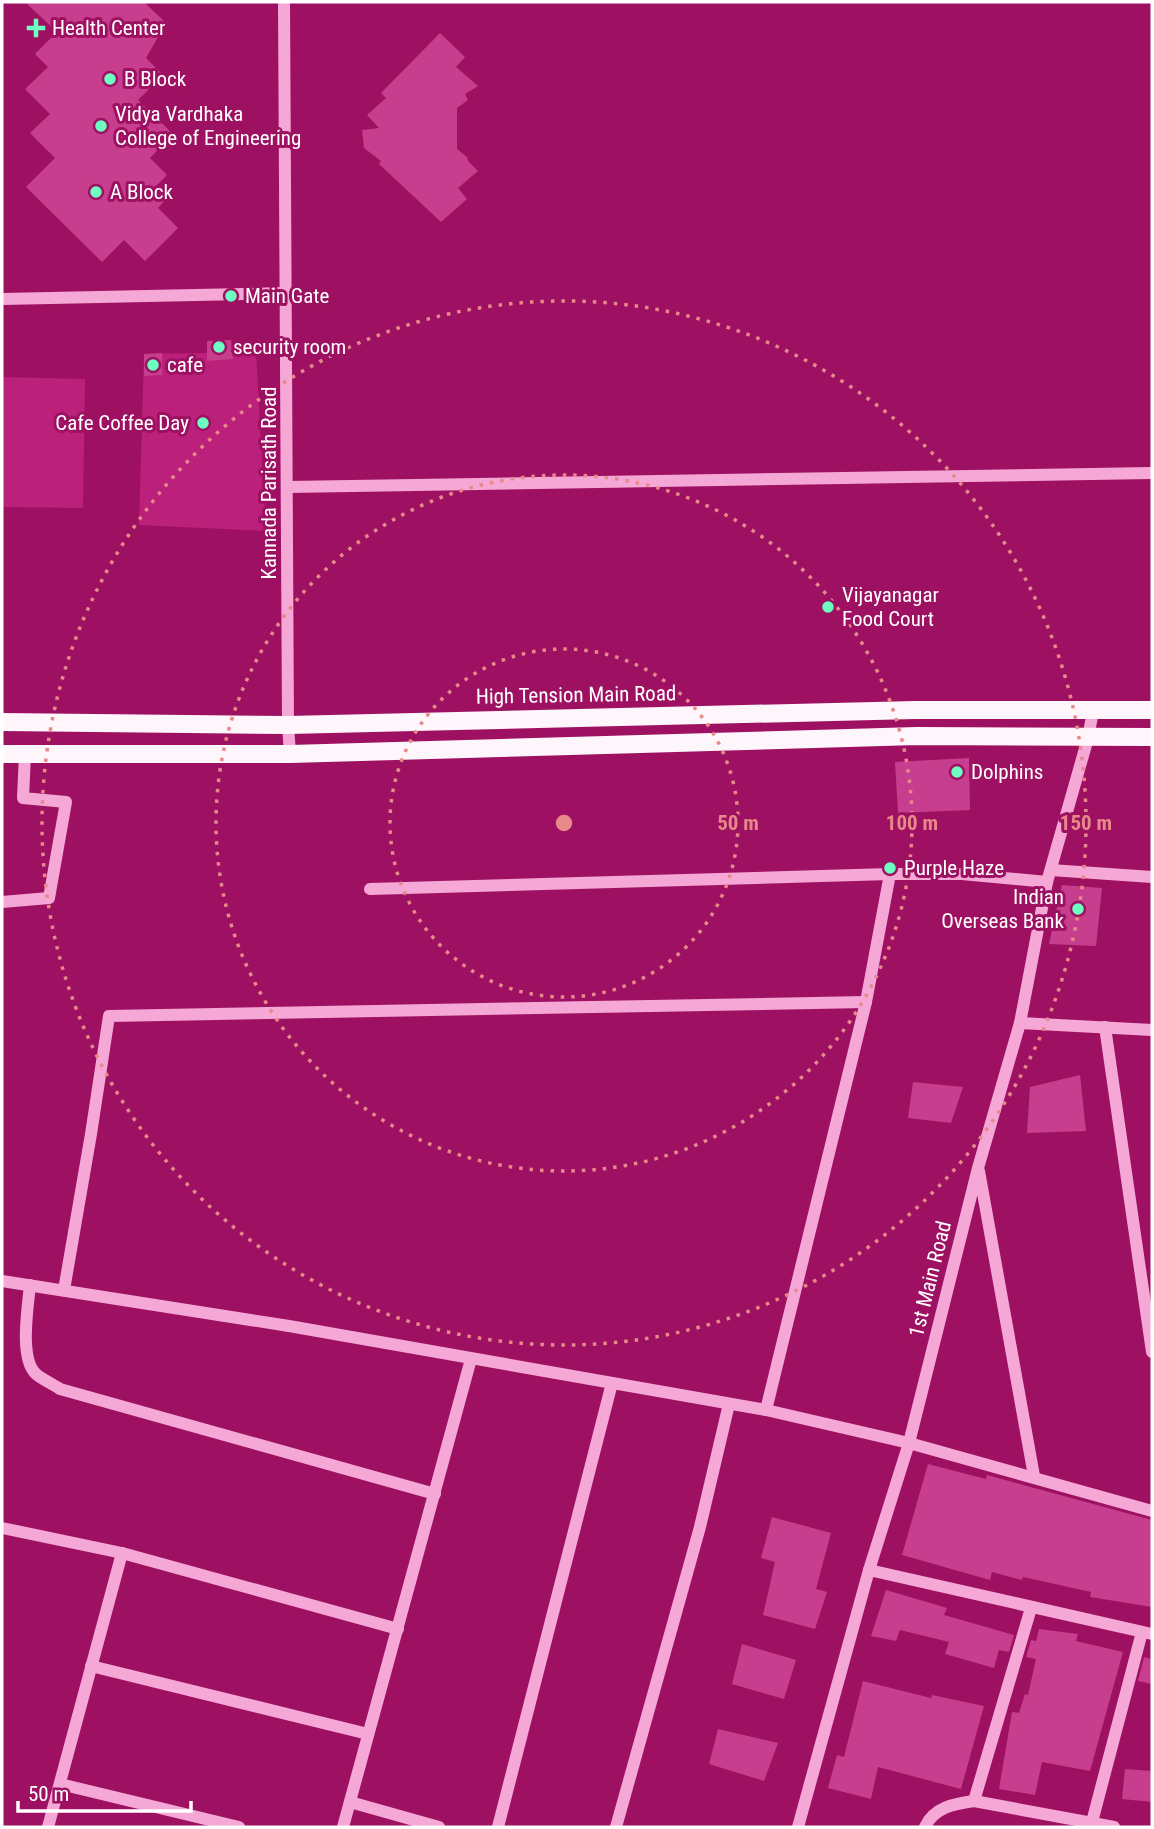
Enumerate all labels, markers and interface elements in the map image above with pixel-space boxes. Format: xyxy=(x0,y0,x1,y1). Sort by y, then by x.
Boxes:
place label: Health Center xyxy=(52,16,165,40)
marker: Health Center xyxy=(26,18,46,38)
place label: B Block xyxy=(124,67,187,91)
marker: B Block xyxy=(102,71,118,87)
place label: Vidya Vardhaka College of Engineering xyxy=(115,102,301,150)
marker: Vidya Vardhaka College of Engineering xyxy=(93,118,109,134)
place label: A Block xyxy=(110,180,173,204)
marker: A Block xyxy=(88,184,104,200)
place label: Main Gate xyxy=(245,284,329,308)
marker: Main Gate xyxy=(223,288,239,304)
place label: security room xyxy=(233,335,346,359)
marker: security room xyxy=(211,339,227,355)
place label: cafe xyxy=(167,353,203,377)
marker: cafe xyxy=(145,357,161,373)
street label: Kannada Parisath Road xyxy=(257,387,281,580)
place label: Cafe Coffee Day xyxy=(55,411,189,435)
marker: Cafe Coffee Day xyxy=(195,415,211,431)
place label: Vijayanagar Food Court xyxy=(842,583,939,631)
marker: Vijayanagar Food Court xyxy=(820,599,836,615)
street label: High Tension Main Road xyxy=(476,681,676,709)
place label: Dolphins xyxy=(971,760,1043,784)
marker: Dolphins xyxy=(949,764,965,780)
centre of rings xyxy=(552,811,576,835)
text: 50 m xyxy=(717,811,759,835)
text: 100 m xyxy=(886,811,938,835)
text: 150 m xyxy=(1060,811,1112,835)
place label: Purple Haze xyxy=(904,856,1004,880)
marker: Purple Haze xyxy=(882,860,898,876)
place label: Indian Overseas Bank xyxy=(941,885,1065,933)
marker: Indian Overseas Bank xyxy=(1070,901,1086,917)
street label: 1st Main Road xyxy=(904,1218,956,1340)
scale bar xyxy=(18,1770,191,1814)
text: 50 m xyxy=(28,1782,69,1806)

